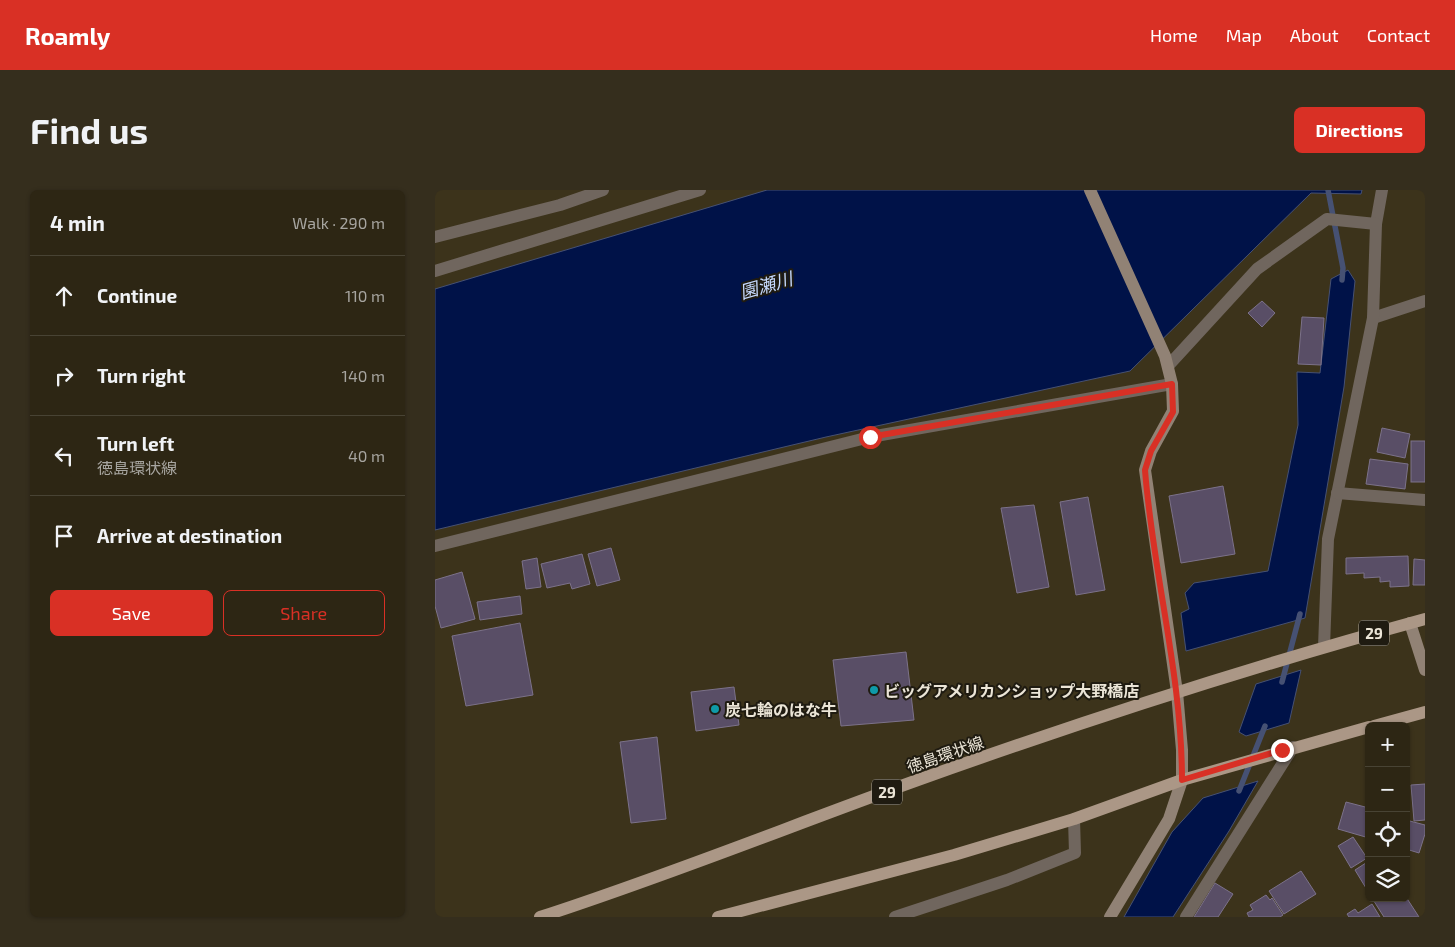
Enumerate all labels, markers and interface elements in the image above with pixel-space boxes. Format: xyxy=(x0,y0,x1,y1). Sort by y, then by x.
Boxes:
text: Roamly xyxy=(25,21,110,50)
text: Home xyxy=(1150,24,1198,46)
text: Map xyxy=(1226,24,1262,46)
text: About xyxy=(1290,24,1339,46)
text: Contact xyxy=(1367,24,1430,46)
button: Directions xyxy=(1294,107,1425,153)
text: Find us xyxy=(30,109,148,151)
text: 4 min xyxy=(50,210,105,235)
text: Walk · 290 m xyxy=(292,213,385,232)
water label: 園瀬川 xyxy=(737,266,797,303)
icon: ahead xyxy=(50,282,78,310)
text: Continue xyxy=(97,284,177,307)
text: 110 m xyxy=(345,286,385,305)
icon: right xyxy=(50,362,78,390)
text: Turn right xyxy=(97,364,185,387)
text: 140 m xyxy=(342,366,385,385)
route start xyxy=(859,426,882,449)
text: Turn left xyxy=(97,432,174,455)
icon: left xyxy=(50,442,78,470)
text: 40 m xyxy=(348,446,385,465)
text: 徳島環状線 xyxy=(97,458,177,477)
icon: arrive xyxy=(50,522,78,550)
text: Arrive at destination xyxy=(97,524,282,547)
button: Save xyxy=(50,590,213,636)
button: Share xyxy=(223,590,385,636)
road number: 29 xyxy=(1359,620,1389,646)
place label: ビッグアメリカンショップ大野橋店 xyxy=(884,681,1139,700)
marker: ビッグアメリカンショップ大野橋店 xyxy=(868,684,880,696)
place label: 炭七輪のはな牛 xyxy=(725,700,837,719)
marker: 炭七輪のはな牛 xyxy=(709,703,721,715)
map controls xyxy=(1365,722,1410,902)
button: + xyxy=(1365,722,1410,767)
street label: 徳島環状線 xyxy=(904,732,986,776)
route end xyxy=(1271,739,1294,762)
button: − xyxy=(1365,767,1410,812)
road number: 29 xyxy=(872,780,902,804)
button: locate xyxy=(1365,812,1410,857)
button: layers xyxy=(1365,857,1410,902)

